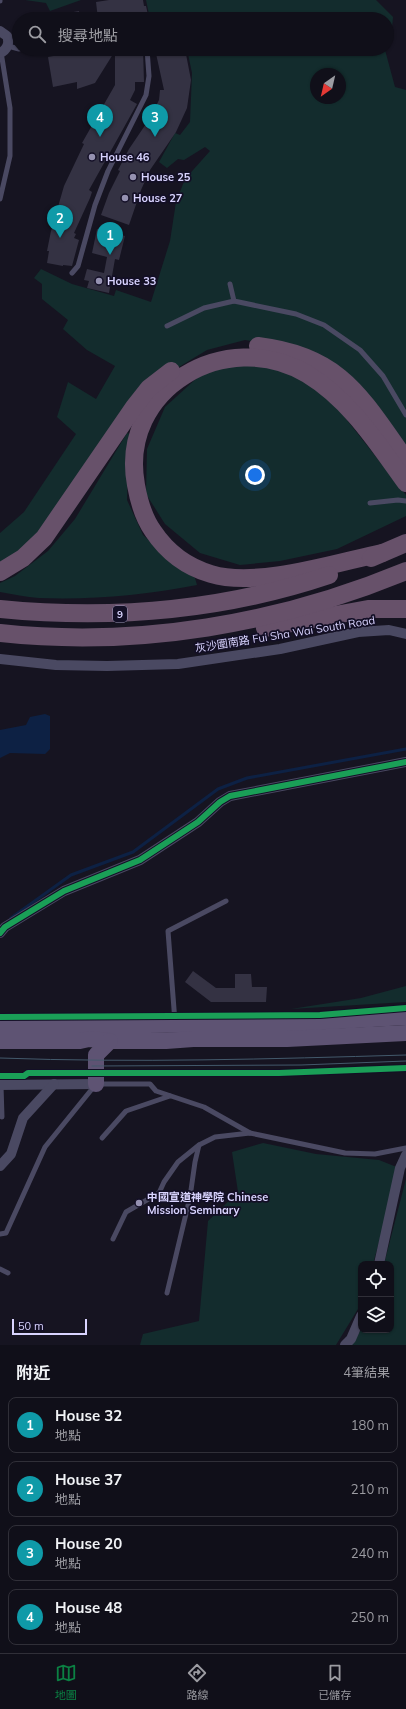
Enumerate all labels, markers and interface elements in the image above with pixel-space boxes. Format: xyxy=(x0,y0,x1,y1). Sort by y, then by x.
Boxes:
search box xyxy=(12,12,394,56)
icon: search xyxy=(26,23,48,45)
text: 搜尋地點 xyxy=(58,26,118,45)
north arrow xyxy=(310,68,346,104)
pin: 4 xyxy=(87,104,113,137)
pin: 3 xyxy=(142,104,168,137)
place label: House 46 xyxy=(100,150,150,164)
marker: House 46 xyxy=(87,152,97,162)
place label: House 25 xyxy=(141,170,191,184)
marker: House 25 xyxy=(128,172,138,182)
place label: House 27 xyxy=(133,191,183,205)
marker: House 27 xyxy=(120,193,130,203)
pin: 2 xyxy=(47,205,73,238)
pin: 1 xyxy=(97,222,123,255)
place label: House 33 xyxy=(107,274,157,288)
marker: House 33 xyxy=(94,276,104,286)
your location xyxy=(245,465,265,485)
road number: 9 xyxy=(113,606,127,622)
street label: 灰沙圍南路 Fui Sha Wai South Road xyxy=(194,613,376,655)
place label: 中國宣道神學院 Chinese Mission Seminary xyxy=(147,1190,268,1217)
marker: 中國宣道神學院 Chinese Mission Seminary xyxy=(134,1198,144,1208)
map controls xyxy=(358,1261,394,1333)
button: locate xyxy=(358,1261,394,1297)
button: layers xyxy=(358,1297,394,1333)
scale bar xyxy=(12,1317,87,1336)
text: 50 m xyxy=(18,1319,44,1333)
text: 附近 xyxy=(16,1362,50,1383)
text: 4筆結果 xyxy=(343,1364,390,1380)
text: House 32 xyxy=(55,1406,122,1425)
text: 1 xyxy=(26,1417,34,1433)
text: 180 m xyxy=(351,1417,389,1433)
text: 地點 xyxy=(55,1427,81,1443)
text: House 37 xyxy=(55,1470,122,1489)
text: 2 xyxy=(26,1481,34,1497)
text: 210 m xyxy=(351,1481,389,1497)
text: 地點 xyxy=(55,1491,81,1507)
text: House 20 xyxy=(55,1534,122,1553)
text: 3 xyxy=(26,1545,34,1561)
text: 240 m xyxy=(351,1545,389,1561)
text: 地點 xyxy=(55,1555,81,1571)
text: House 48 xyxy=(55,1598,122,1617)
text: 4 xyxy=(26,1609,34,1625)
text: 250 m xyxy=(351,1609,389,1625)
text: 地點 xyxy=(55,1619,81,1635)
tab: 地圖 xyxy=(55,1662,77,1702)
tab: 路線 xyxy=(186,1662,208,1702)
tab: 已儲存 xyxy=(318,1662,351,1702)

